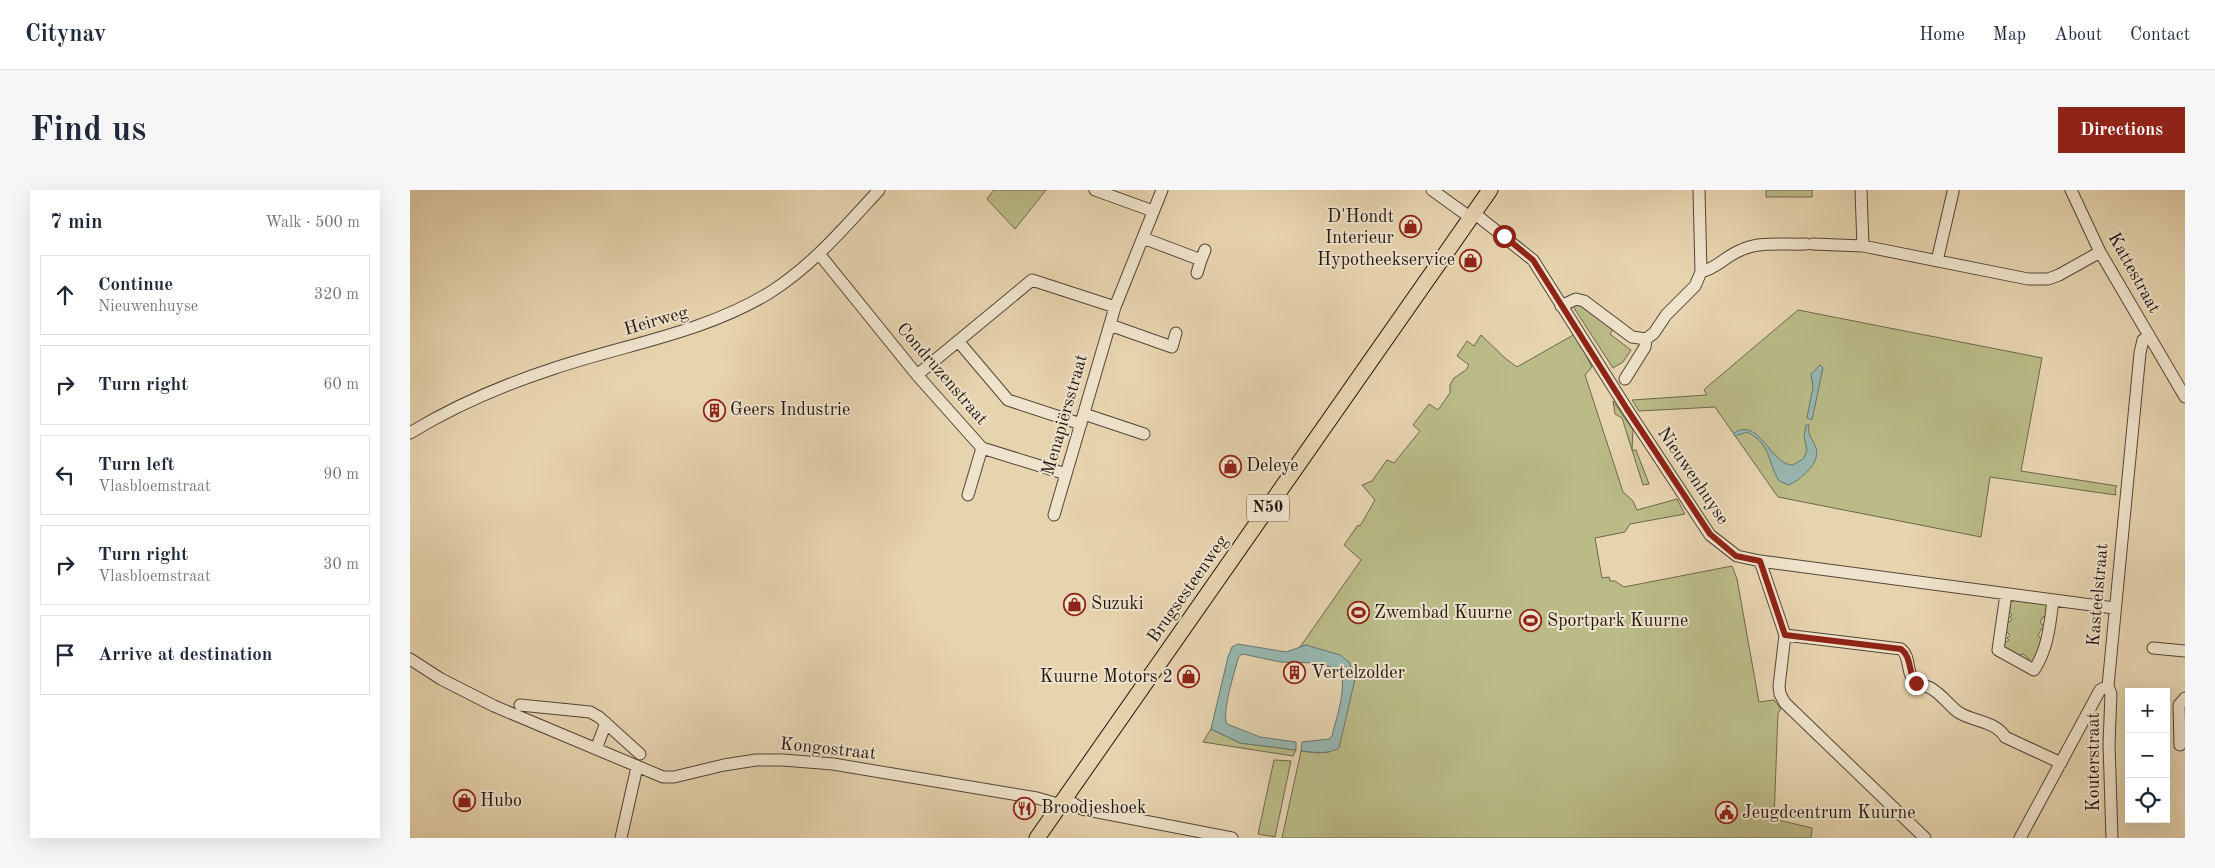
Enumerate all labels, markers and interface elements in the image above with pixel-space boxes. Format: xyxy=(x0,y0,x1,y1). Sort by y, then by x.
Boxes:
text: Citynav xyxy=(25,23,106,47)
text: Home xyxy=(1919,26,1965,44)
text: Map xyxy=(1993,26,2026,44)
text: About xyxy=(2054,26,2102,44)
text: Contact xyxy=(2130,26,2190,44)
button: Directions xyxy=(2058,107,2185,153)
text: Find us xyxy=(30,113,146,148)
place label: D'Hondt Interieur xyxy=(1325,208,1395,247)
text: 7 min xyxy=(50,212,103,233)
text: Walk · 500 m xyxy=(265,215,360,231)
shop icon: D'Hondt Interieur xyxy=(1398,215,1422,239)
route start xyxy=(1493,225,1516,248)
street label: Kattestraat xyxy=(2105,230,2163,316)
shop icon: Hypotheekservice xyxy=(1459,248,1483,272)
place label: Hypotheekservice xyxy=(1317,251,1455,269)
text: Continue xyxy=(98,276,173,295)
icon: ahead xyxy=(51,281,79,309)
text: 320 m xyxy=(314,287,359,303)
text: Nieuwenhuyse xyxy=(98,299,198,315)
street label: Heirweg xyxy=(622,303,690,339)
street label: Condruzenstraat xyxy=(893,320,991,428)
street label: Menapiërsstraat xyxy=(1039,352,1091,478)
icon: right xyxy=(51,371,79,399)
text: Turn right xyxy=(98,376,188,395)
text: 60 m xyxy=(323,377,359,393)
building icon: Geers Industrie xyxy=(702,398,726,422)
place label: Geers Industrie xyxy=(730,401,850,419)
street label: Nieuwenhuyse xyxy=(1654,424,1732,528)
shop icon: Deleye xyxy=(1218,454,1242,478)
text: Turn left xyxy=(98,456,175,475)
place label: Deleye xyxy=(1246,457,1298,475)
icon: left xyxy=(51,461,79,489)
text: 90 m xyxy=(323,467,359,483)
text: Vlasbloemstraat xyxy=(98,479,211,495)
road number: N50 xyxy=(1247,494,1289,522)
street label: Brugsesteenweg xyxy=(1144,532,1232,646)
street label: Kasteelstraat xyxy=(2085,543,2111,647)
text: Turn right xyxy=(98,546,188,565)
icon: right xyxy=(51,551,79,579)
text: 30 m xyxy=(323,557,359,573)
text: Vlasbloemstraat xyxy=(98,569,211,585)
shop icon: Suzuki xyxy=(1063,592,1087,616)
place label: Suzuki xyxy=(1091,595,1144,613)
sports icon: Zwembad Kuurne xyxy=(1346,601,1370,625)
place label: Zwembad Kuurne xyxy=(1374,604,1512,622)
sports icon: Sportpark Kuurne xyxy=(1519,609,1543,633)
place label: Sportpark Kuurne xyxy=(1547,612,1688,630)
icon: arrive xyxy=(51,641,79,669)
text: Arrive at destination xyxy=(98,646,272,665)
building icon: Vertelzolder xyxy=(1283,661,1307,685)
place label: Vertelzolder xyxy=(1311,664,1406,682)
shop icon: Kuurne Motors 2 xyxy=(1177,665,1201,689)
place label: Kuurne Motors 2 xyxy=(1040,668,1173,686)
route end xyxy=(1905,672,1928,695)
map controls xyxy=(2125,688,2170,823)
button: + xyxy=(2125,688,2170,733)
street label: Kouterstraat xyxy=(2085,712,2103,812)
button: − xyxy=(2125,733,2170,778)
street label: Kongostraat xyxy=(779,735,877,763)
button: locate xyxy=(2125,778,2170,823)
shop icon: Hubo xyxy=(452,789,476,813)
place label: Hubo xyxy=(480,792,522,810)
restaurant icon: Broodjeshoek xyxy=(1013,796,1037,820)
place label: Broodjeshoek xyxy=(1041,799,1146,817)
public building icon: Jeugdcentrum Kuurne xyxy=(1714,801,1738,825)
place label: Jeugdcentrum Kuurne xyxy=(1742,804,1915,822)

